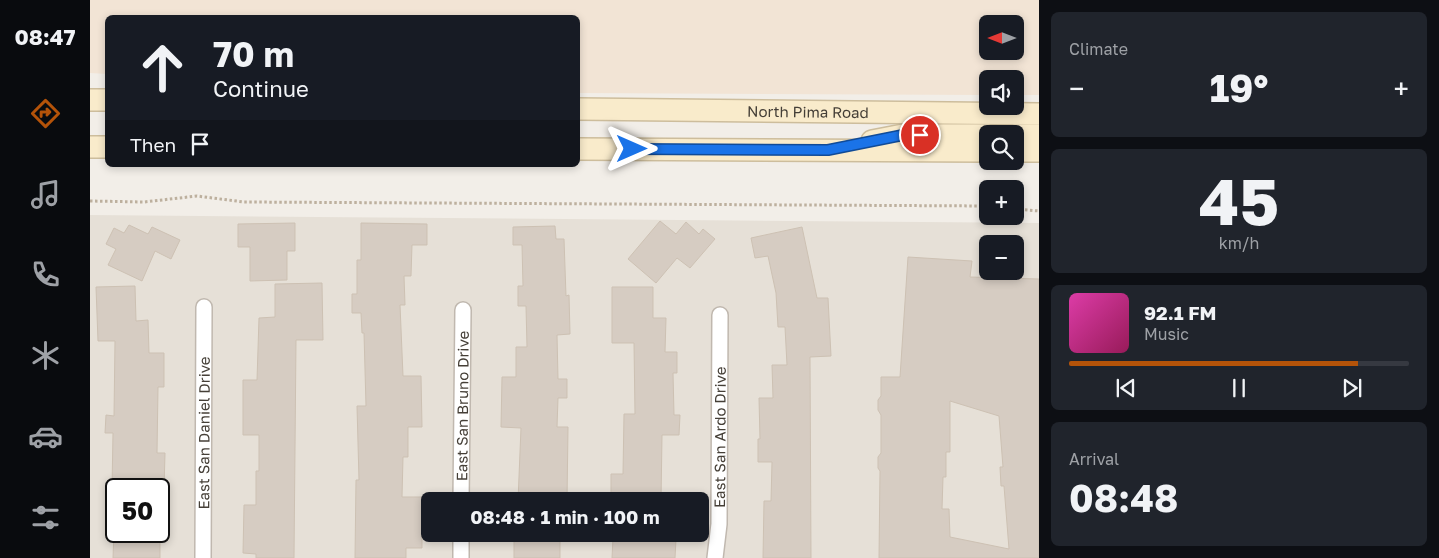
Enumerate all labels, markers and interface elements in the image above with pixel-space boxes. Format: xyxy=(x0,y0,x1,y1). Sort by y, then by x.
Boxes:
north arrow xyxy=(979,15,1024,60)
map controls xyxy=(979,15,1024,280)
text: 08:47 xyxy=(14,23,76,50)
text: 70 m xyxy=(213,33,294,75)
icon: ahead xyxy=(130,35,195,100)
text: Climate xyxy=(1069,39,1128,59)
text: 19° xyxy=(1210,65,1268,110)
button: sound xyxy=(979,70,1024,115)
text: − xyxy=(1069,72,1084,105)
text: + xyxy=(1394,72,1409,105)
text: Continue xyxy=(213,75,309,102)
icon: directions xyxy=(28,96,63,131)
street label: North Pima Road xyxy=(747,102,869,121)
pin xyxy=(899,114,941,156)
icon: arrive xyxy=(906,121,934,149)
position arrow xyxy=(605,122,657,174)
button: search xyxy=(979,125,1024,170)
icon: arrive xyxy=(186,130,214,158)
text: Then xyxy=(130,133,176,156)
text: 45 xyxy=(1199,161,1279,239)
icon: music xyxy=(28,177,63,212)
button: + xyxy=(979,180,1024,225)
text: km/h xyxy=(1219,233,1259,253)
button: − xyxy=(979,235,1024,280)
icon: phone xyxy=(28,257,63,292)
text: 92.1 FM xyxy=(1144,301,1217,324)
text: Music xyxy=(1144,324,1189,344)
street label: East San Bruno Drive xyxy=(452,330,472,481)
icon: climate xyxy=(28,338,63,373)
street label: East San Daniel Drive xyxy=(194,356,213,510)
street label: East San Ardo Drive xyxy=(710,366,729,508)
icon: previous xyxy=(1112,374,1140,402)
icon: pause xyxy=(1225,374,1253,402)
icon: next xyxy=(1338,374,1366,402)
icon: car xyxy=(28,419,63,454)
text: Arrival xyxy=(1069,449,1119,469)
text: 08:48 xyxy=(1069,475,1178,520)
speed limit sign: 50 xyxy=(105,478,170,543)
icon: filters xyxy=(28,500,63,535)
text: 08:48 · 1 min · 100 m xyxy=(470,505,660,528)

